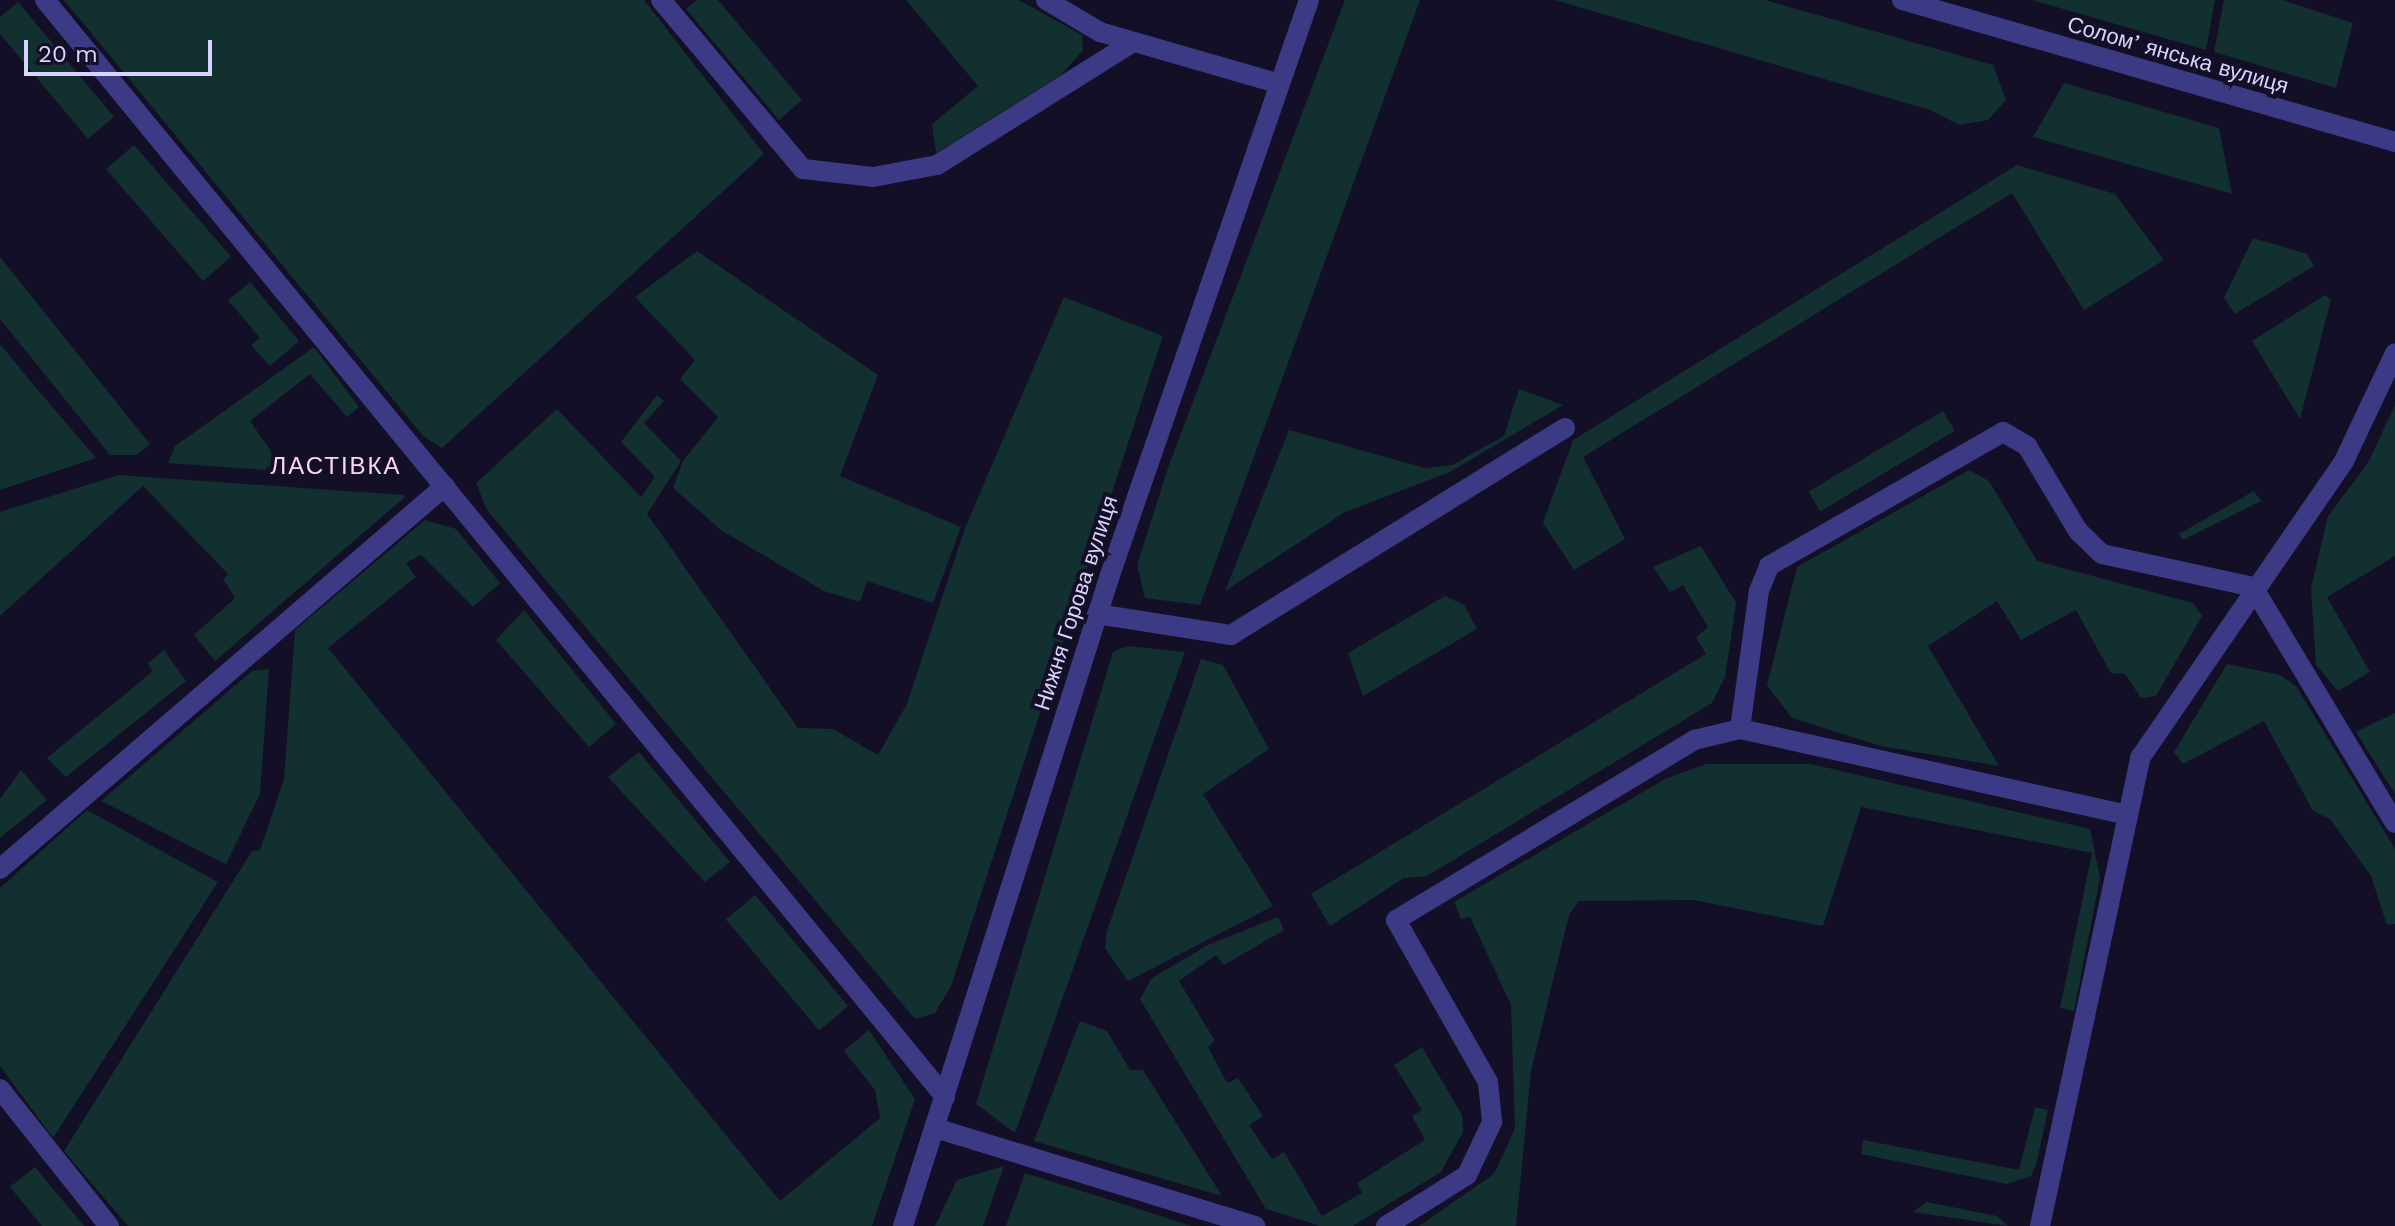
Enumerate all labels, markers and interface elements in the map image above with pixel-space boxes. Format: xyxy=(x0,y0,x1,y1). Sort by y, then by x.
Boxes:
street label: Соломʼянська вулиця xyxy=(2064,11,2292,99)
scale bar xyxy=(28,24,216,74)
text: 20 m xyxy=(38,40,98,68)
district label: ЛАСТІВКА xyxy=(270,453,402,481)
street label: Нижня Горова вулиця xyxy=(1029,492,1123,714)

